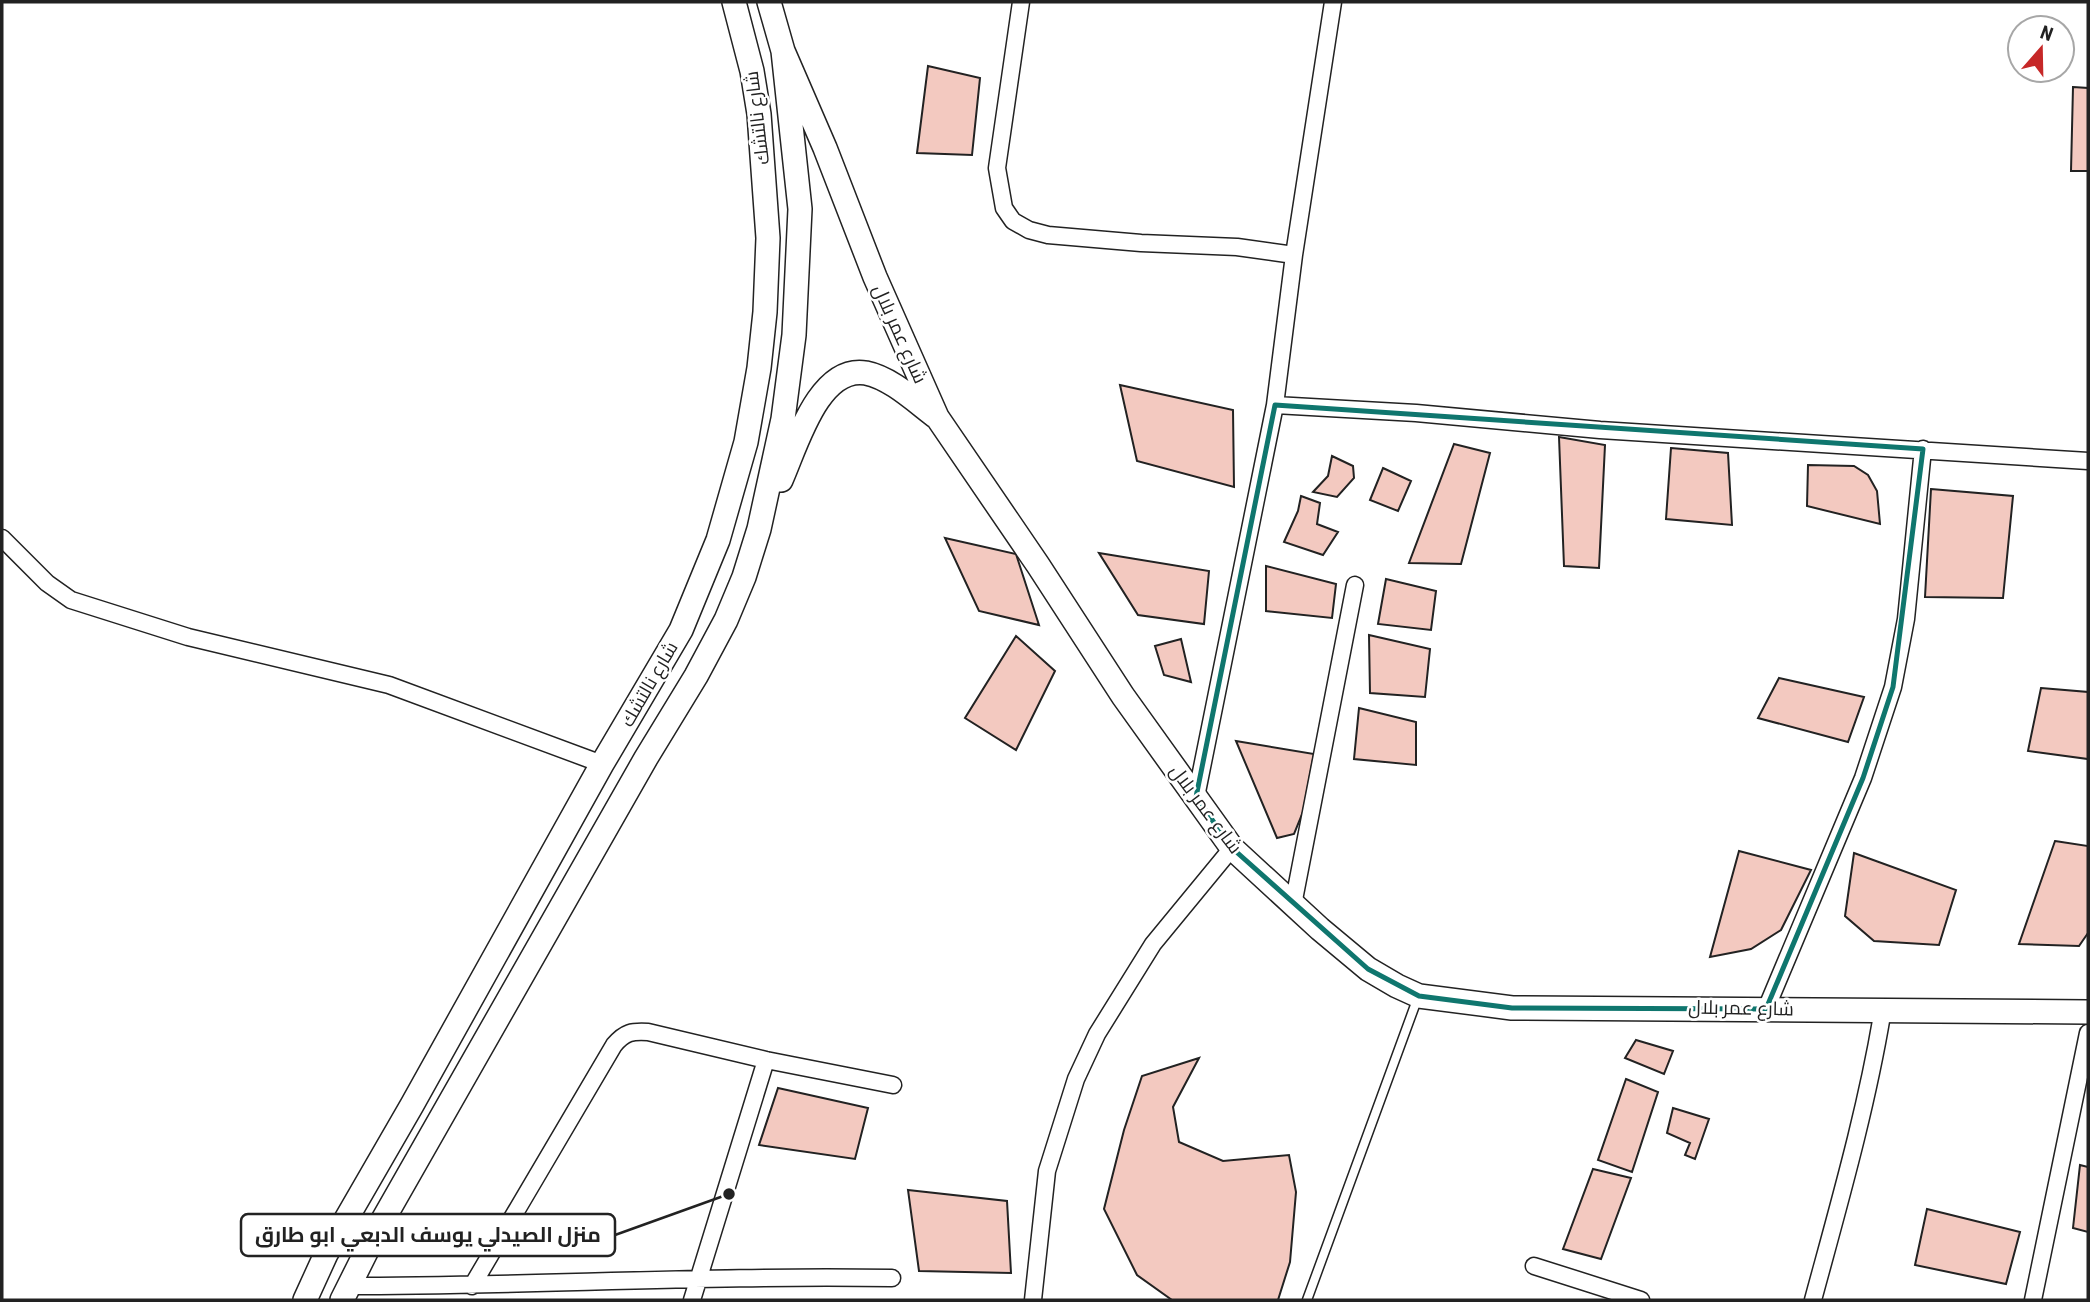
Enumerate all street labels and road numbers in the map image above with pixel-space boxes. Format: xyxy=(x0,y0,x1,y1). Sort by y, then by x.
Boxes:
street label: شارع نالتشك xyxy=(740,69,776,166)
street label: شارع عمر بلال xyxy=(866,281,932,388)
street label: شارع نالتشك xyxy=(615,637,684,732)
street label: شارع عمر بلال xyxy=(1163,760,1247,859)
street label: شارع عمر بلال xyxy=(1688,996,1794,1022)

